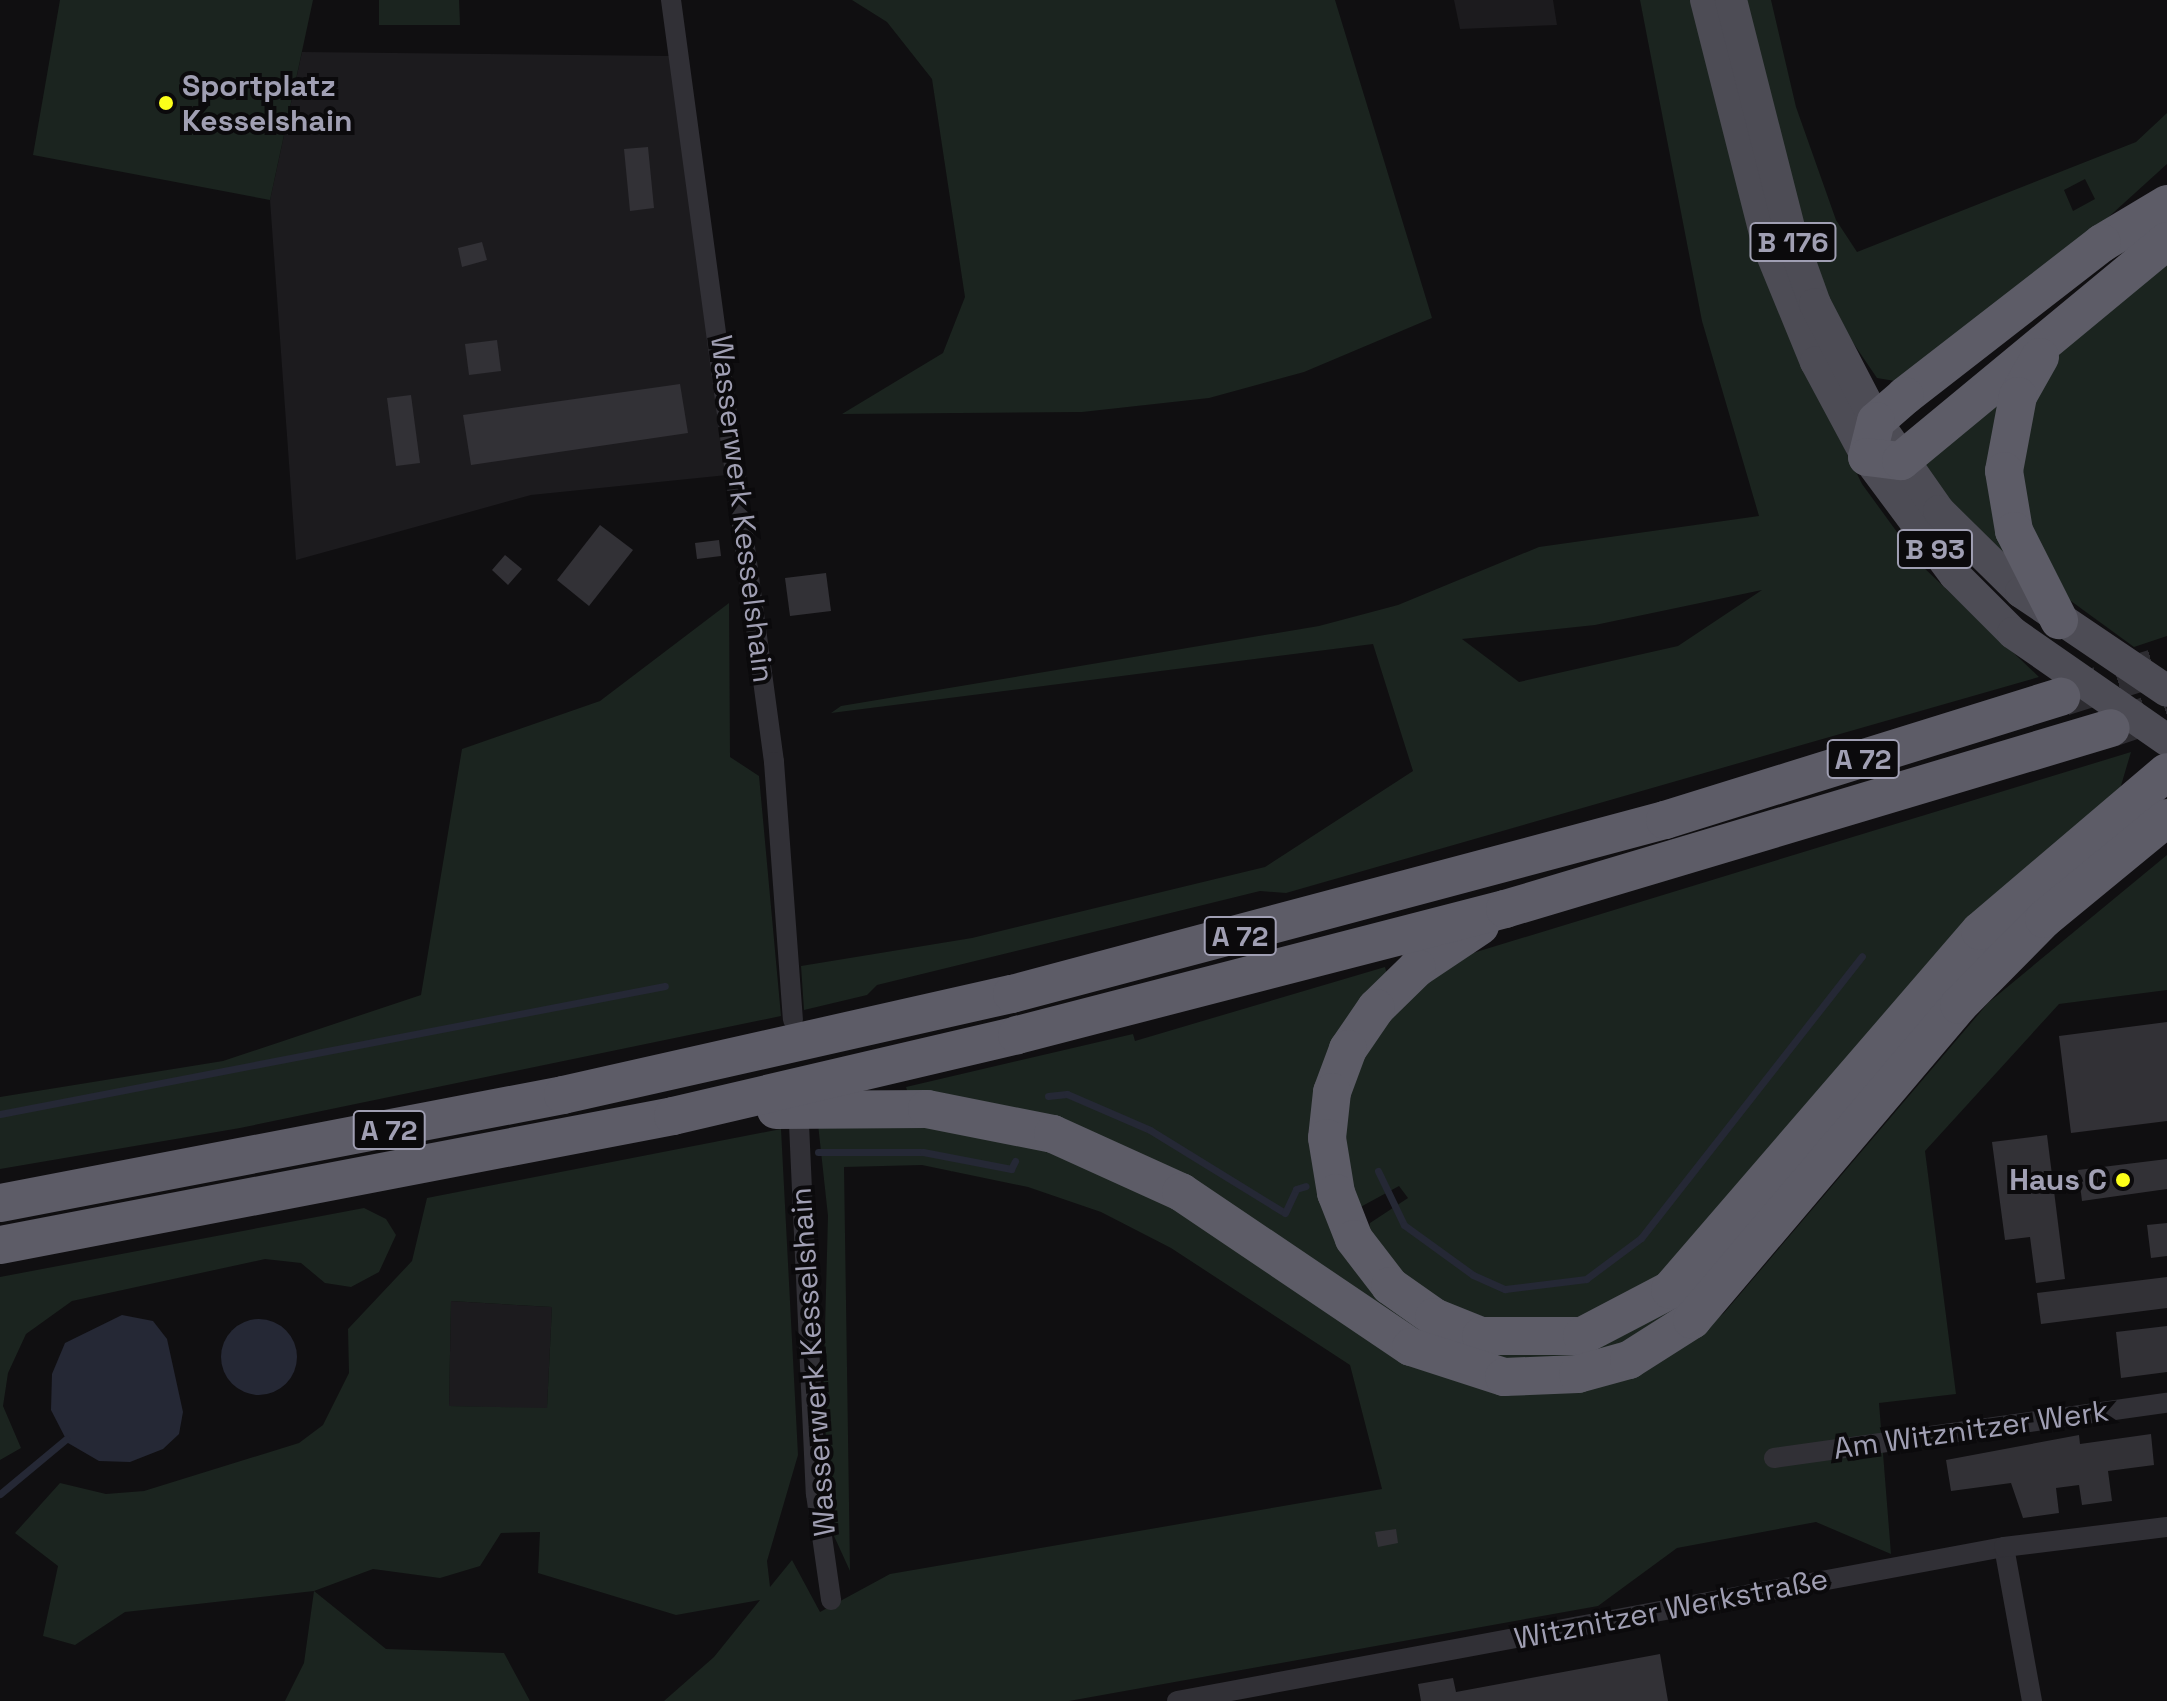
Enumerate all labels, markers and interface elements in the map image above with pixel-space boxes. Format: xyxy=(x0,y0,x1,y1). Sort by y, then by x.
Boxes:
place label: Sportplatz Kesselshain xyxy=(182,68,352,138)
marker: Sportplatz Kesselshain xyxy=(157,94,175,112)
road number: B 176 xyxy=(1749,218,1837,266)
street label: Wasserwerk Kesselshain xyxy=(703,333,781,685)
road number: B 93 xyxy=(1895,525,1975,573)
road number: A 72 xyxy=(1825,735,1901,783)
road number: A 72 xyxy=(1202,912,1278,960)
road number: A 72 xyxy=(351,1106,427,1154)
place label: Haus C xyxy=(2009,1162,2107,1198)
marker: Haus C xyxy=(2114,1171,2132,1189)
street label: Wasserwerk Kesselshain xyxy=(783,1186,843,1538)
street label: Am Witznitzer Werk xyxy=(1831,1393,2111,1467)
street label: Witznitzer Werkstraße xyxy=(1511,1561,1831,1657)

